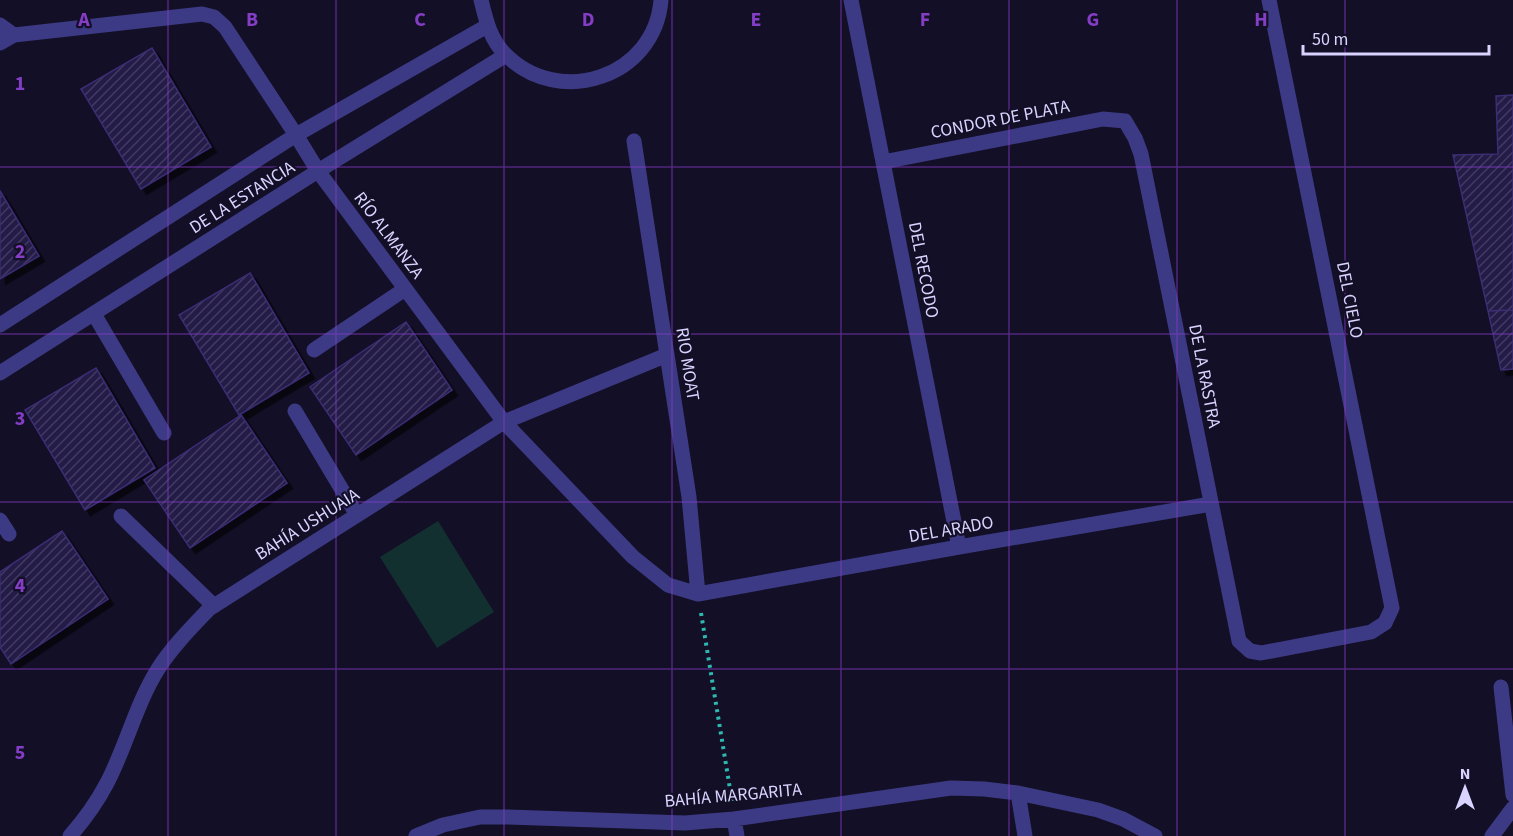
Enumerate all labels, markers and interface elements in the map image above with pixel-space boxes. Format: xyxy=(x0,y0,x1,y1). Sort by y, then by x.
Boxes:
text: A xyxy=(77,6,90,34)
text: B xyxy=(246,6,258,34)
text: C xyxy=(414,6,426,34)
text: D xyxy=(582,6,594,34)
text: E xyxy=(751,6,761,34)
text: F xyxy=(920,6,930,34)
text: G xyxy=(1087,6,1099,34)
text: H xyxy=(1254,6,1268,34)
scale bar xyxy=(1303,18,1489,56)
text: 50 m xyxy=(1312,27,1348,52)
text: 1 xyxy=(15,70,25,98)
street label: CONDOR DE PLATA xyxy=(929,94,1072,145)
street label: DE LA ESTANCIA xyxy=(185,155,300,240)
street label: RÍO ALMANZA xyxy=(348,187,430,284)
street label: DEL RECODO xyxy=(902,220,945,320)
text: 2 xyxy=(15,238,25,266)
street label: DEL CIELO xyxy=(1330,260,1369,341)
street label: DE LA RASTRA xyxy=(1182,322,1227,430)
street label: RIO MOAT xyxy=(669,326,706,403)
text: 3 xyxy=(15,405,25,433)
street label: BAHÍA USHUAIA xyxy=(250,482,364,566)
street label: DEL ARADO xyxy=(907,510,995,549)
text: 4 xyxy=(15,572,26,600)
text: 5 xyxy=(15,739,25,767)
north arrow xyxy=(1435,758,1495,818)
text: N xyxy=(1460,763,1470,785)
street label: BAHÍA MARGARITA xyxy=(663,777,803,814)

